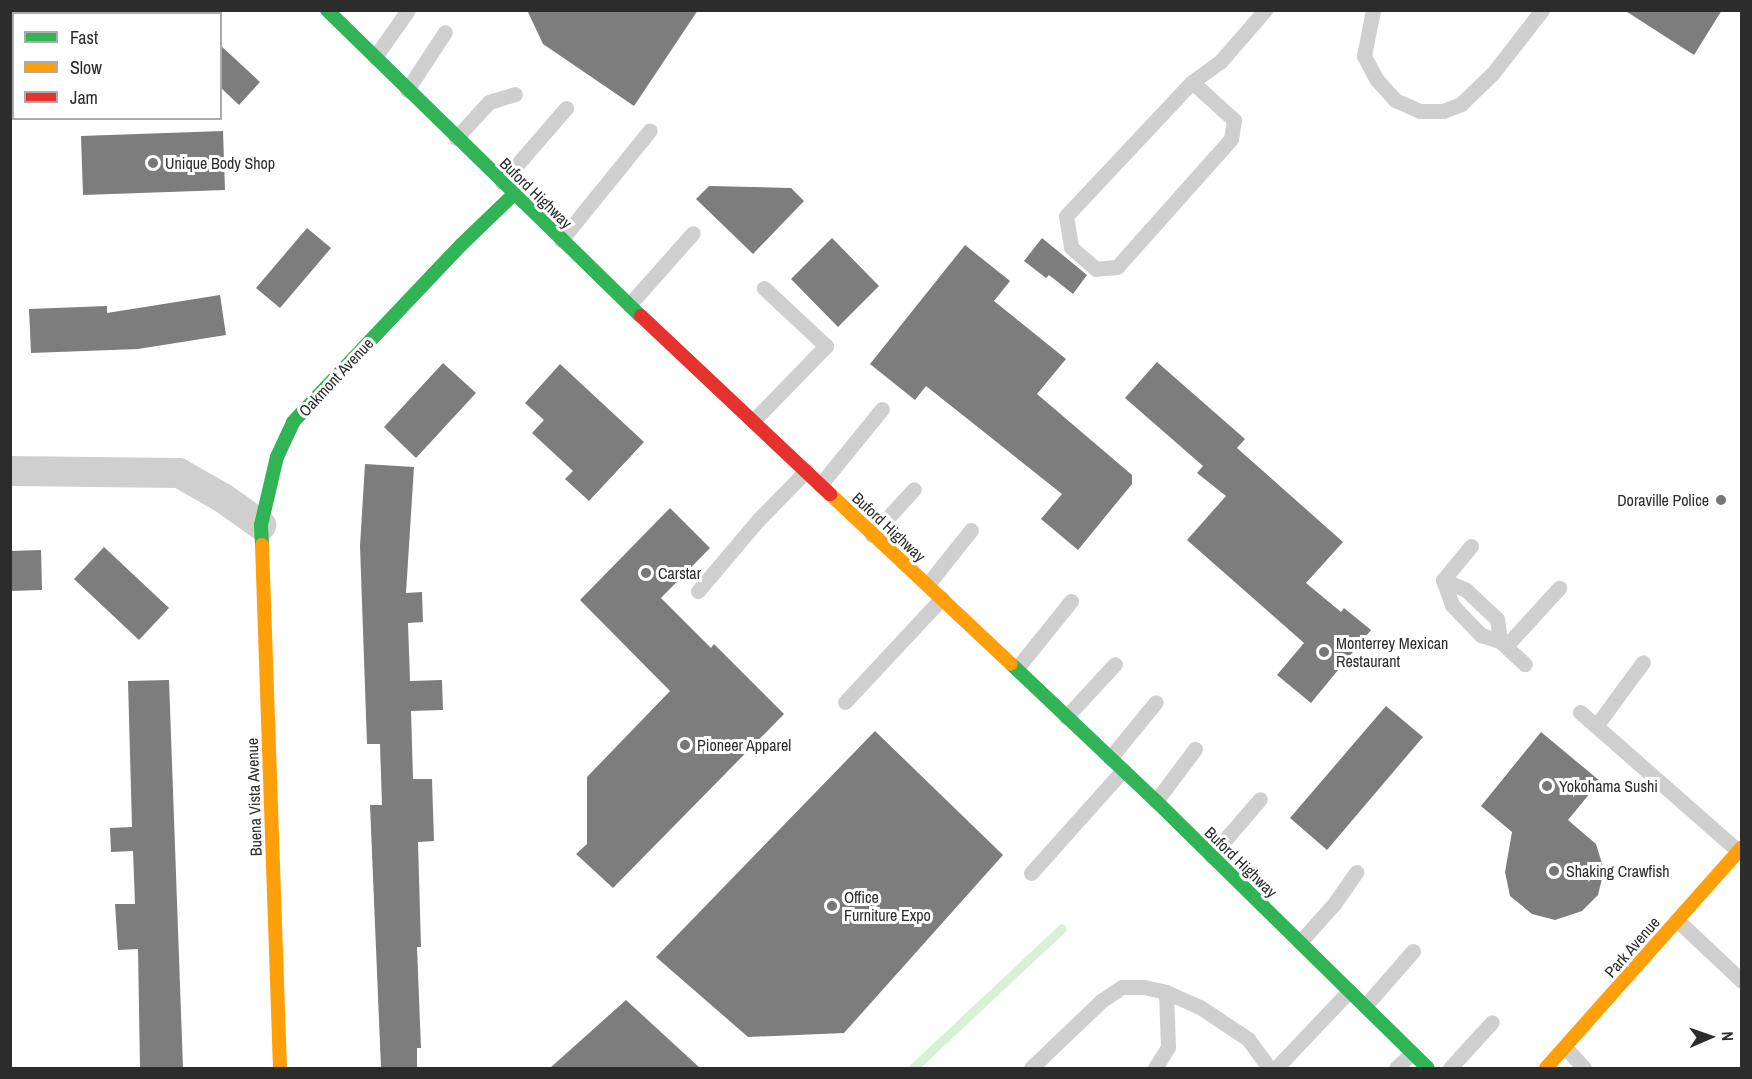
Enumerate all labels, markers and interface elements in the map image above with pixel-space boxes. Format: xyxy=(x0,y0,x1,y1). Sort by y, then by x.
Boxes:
legend xyxy=(12,12,222,120)
text: Fast xyxy=(70,25,98,50)
text: Slow xyxy=(70,55,102,80)
text: Jam xyxy=(70,85,98,110)
place label: Unique Body Shop xyxy=(165,153,275,173)
street label: Buford Highway xyxy=(496,154,576,232)
marker: Unique Body Shop xyxy=(146,156,160,170)
street label: Oakmont Avenue xyxy=(294,333,378,421)
street label: Buford Highway xyxy=(848,488,930,566)
place label: Doraville Police xyxy=(1617,490,1709,510)
marker: Doraville Police xyxy=(1714,493,1728,507)
place label: Carstar xyxy=(658,563,701,583)
marker: Carstar xyxy=(639,566,653,580)
place label: Monterrey Mexican Restaurant xyxy=(1336,633,1448,671)
marker: Monterrey Mexican Restaurant xyxy=(1317,645,1331,659)
place label: Pioneer Apparel xyxy=(697,735,792,755)
street label: Buena Vista Avenue xyxy=(242,737,266,857)
marker: Pioneer Apparel xyxy=(678,738,692,752)
place label: Yokohama Sushi xyxy=(1559,776,1658,796)
marker: Yokohama Sushi xyxy=(1540,779,1554,793)
street label: Buford Highway xyxy=(1201,823,1281,901)
place label: Shaking Crawfish xyxy=(1566,861,1670,881)
marker: Shaking Crawfish xyxy=(1547,864,1561,878)
place label: Office Furniture Expo xyxy=(844,887,931,925)
marker: Office Furniture Expo xyxy=(825,899,839,913)
street label: Park Avenue xyxy=(1600,912,1664,982)
north arrow xyxy=(1680,1007,1740,1067)
text: N xyxy=(1717,1031,1739,1041)

